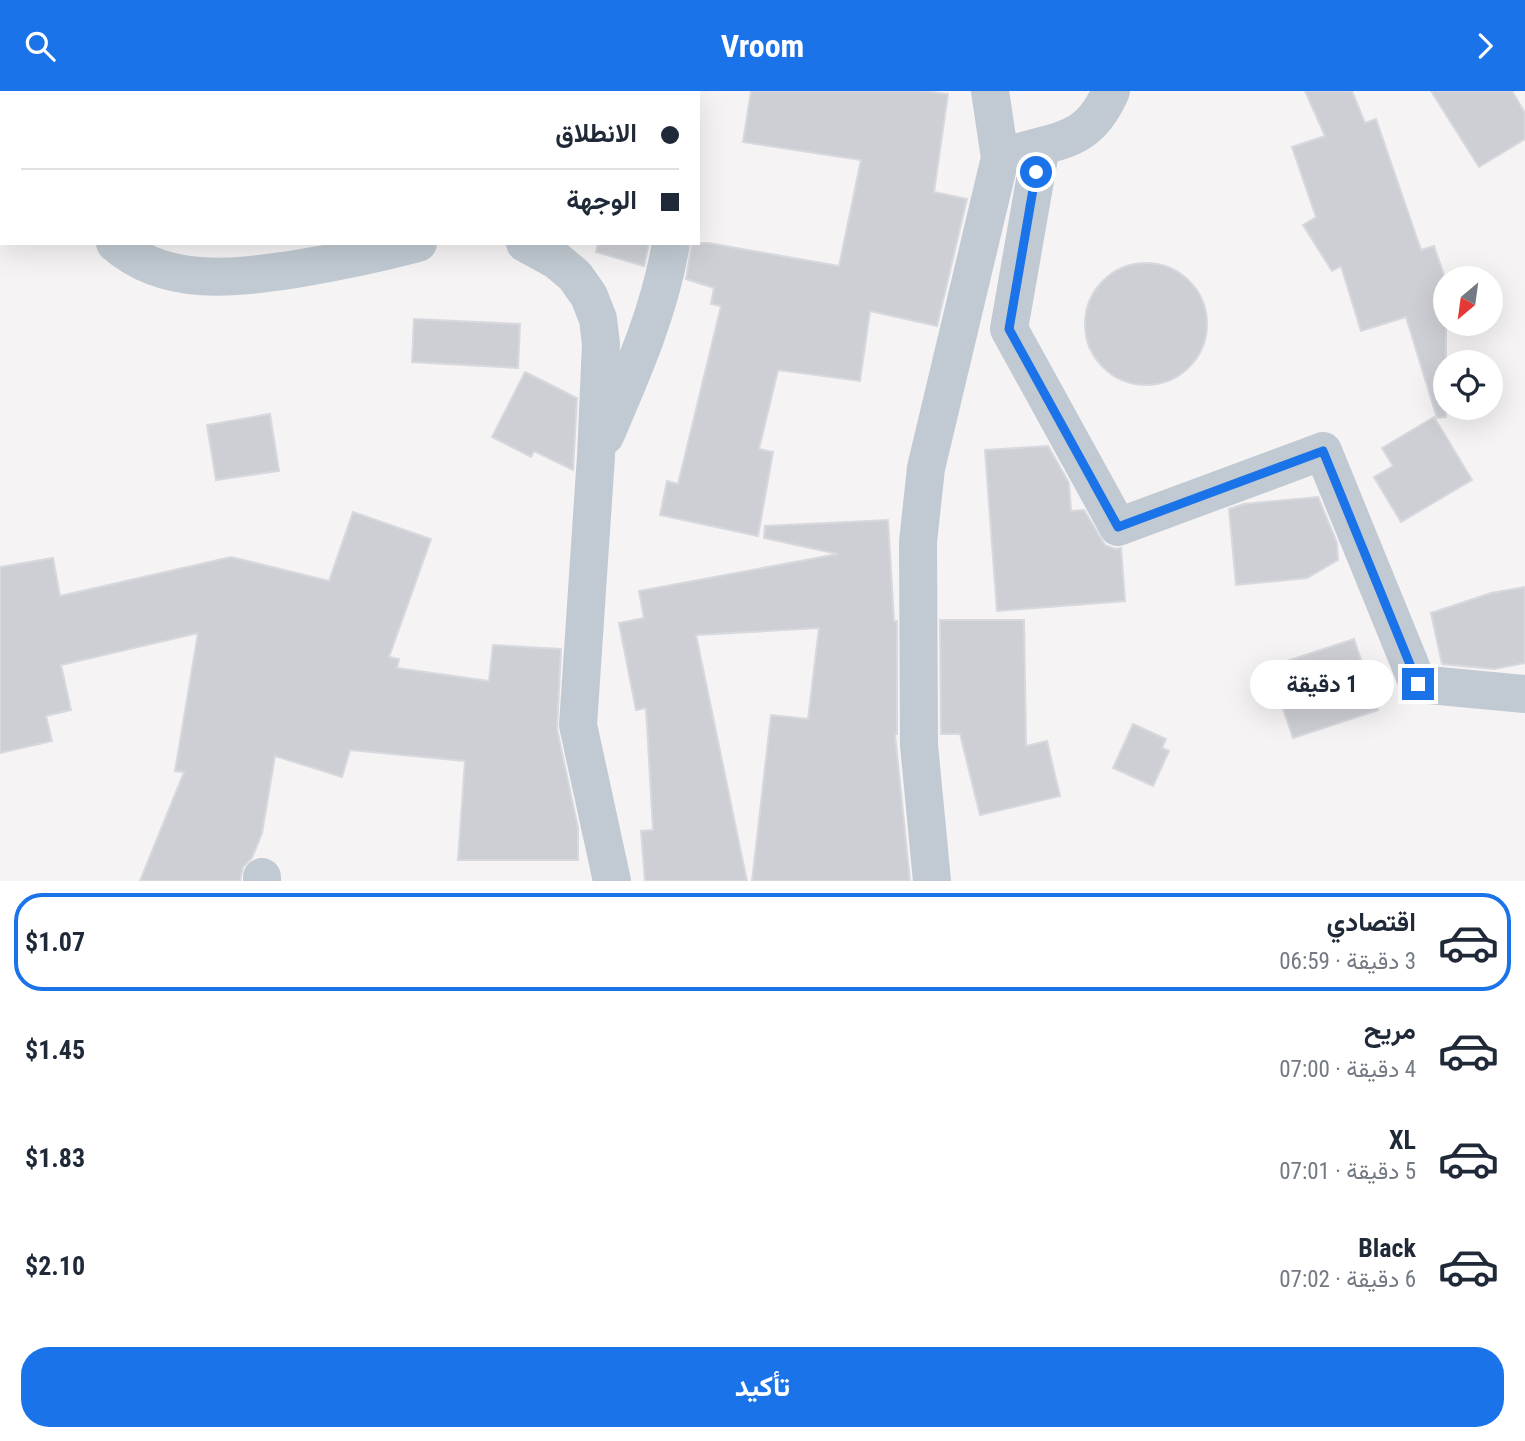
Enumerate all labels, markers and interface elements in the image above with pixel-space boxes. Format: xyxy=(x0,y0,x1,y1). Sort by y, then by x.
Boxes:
icon: search xyxy=(21,27,59,65)
text: Vroom xyxy=(721,27,804,65)
icon: forward xyxy=(1466,27,1504,65)
text: الانطلاق xyxy=(555,118,637,148)
route start xyxy=(1020,156,1052,188)
text: الوجهة xyxy=(566,185,637,215)
north arrow xyxy=(1433,266,1503,336)
map controls xyxy=(1433,266,1503,420)
button: locate xyxy=(1433,350,1503,420)
callout: 1 دقيقة xyxy=(1250,659,1394,709)
route end xyxy=(1402,668,1434,700)
text: 1 دقيقة xyxy=(1286,671,1358,698)
text: اقتصادي xyxy=(1327,907,1416,937)
icon: car xyxy=(1437,911,1500,974)
text: $1.07 xyxy=(25,927,85,957)
text: 3 دقيقة · 06:59 xyxy=(1279,948,1416,975)
text: مريح xyxy=(1364,1015,1416,1045)
icon: car xyxy=(1437,1019,1500,1082)
text: $1.45 xyxy=(25,1035,85,1065)
text: 4 دقيقة · 07:00 xyxy=(1279,1056,1416,1083)
text: XL xyxy=(1389,1125,1416,1155)
icon: car xyxy=(1437,1127,1500,1190)
text: $1.83 xyxy=(25,1143,85,1173)
text: 5 دقيقة · 07:01 xyxy=(1279,1158,1416,1185)
text: Black xyxy=(1358,1233,1416,1263)
icon: car xyxy=(1437,1235,1500,1298)
text: $2.10 xyxy=(25,1251,85,1281)
text: 6 دقيقة · 07:02 xyxy=(1279,1266,1416,1293)
button: تأكيد xyxy=(21,1347,1504,1427)

